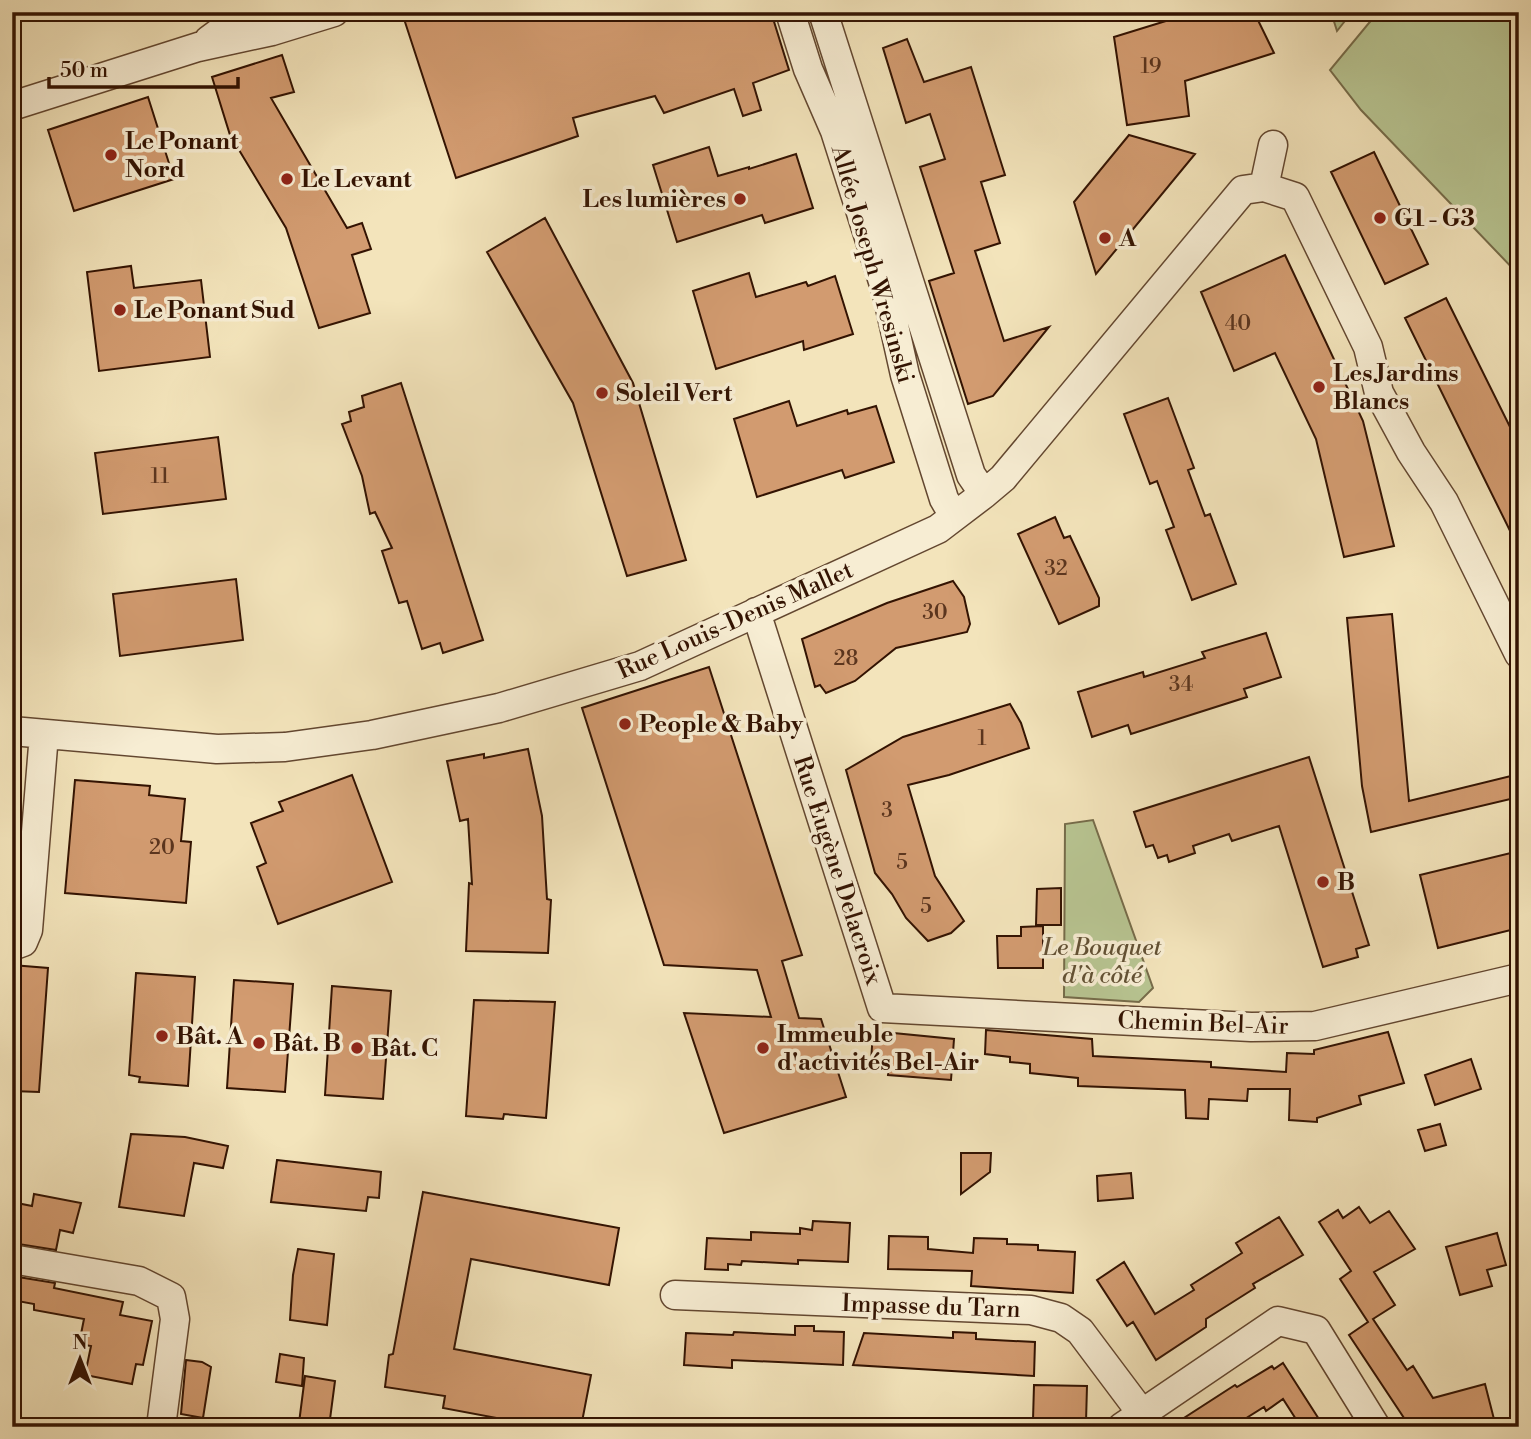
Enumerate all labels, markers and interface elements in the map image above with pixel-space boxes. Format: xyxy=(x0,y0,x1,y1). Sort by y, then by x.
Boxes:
scale bar xyxy=(49,46,238,90)
house number: 19 xyxy=(1140,54,1162,80)
text: 50 m xyxy=(60,58,108,84)
place label: Le Ponant Nord xyxy=(125,127,239,185)
street label: Allée Joseph Wresinski xyxy=(823,141,920,387)
marker: Le Ponant Nord xyxy=(103,147,119,163)
place label: Le Levant xyxy=(301,165,412,195)
marker: Le Levant xyxy=(279,171,295,187)
place label: Les lumières xyxy=(583,185,726,215)
marker: Les lumières xyxy=(732,191,748,207)
place label: G1 - G3 xyxy=(1394,204,1475,234)
marker: G1 - G3 xyxy=(1372,210,1388,226)
place label: A xyxy=(1118,224,1137,254)
marker: A xyxy=(1097,230,1113,246)
place label: Le Ponant Sud xyxy=(134,296,295,326)
marker: Le Ponant Sud xyxy=(112,302,128,318)
house number: 40 xyxy=(1225,311,1251,337)
place label: Les Jardins Blancs xyxy=(1333,359,1459,417)
place label: Soleil Vert xyxy=(616,379,733,409)
marker: Les Jardins Blancs xyxy=(1311,379,1327,395)
marker: Soleil Vert xyxy=(594,385,610,401)
house number: 11 xyxy=(151,464,169,490)
street label: Rue Louis-Denis Mallet xyxy=(613,555,858,686)
house number: 32 xyxy=(1044,556,1068,582)
house number: 30 xyxy=(922,600,948,626)
house number: 28 xyxy=(834,646,858,672)
house number: 34 xyxy=(1169,672,1193,698)
place label: People & Baby xyxy=(639,710,804,740)
marker: People & Baby xyxy=(617,716,633,732)
house number: 1 xyxy=(977,726,987,752)
street label: Rue Eugène Delacroix xyxy=(786,752,889,989)
house number: 3 xyxy=(881,798,893,824)
house number: 20 xyxy=(149,835,175,861)
house number: 5 xyxy=(896,850,908,876)
place label: B xyxy=(1337,868,1355,898)
marker: B xyxy=(1315,874,1331,890)
house number: 5 xyxy=(920,894,932,920)
park label: Le Bouquet d'à côté xyxy=(1042,933,1162,991)
street label: Chemin Bel-Air xyxy=(1117,1006,1289,1042)
place label: Immeuble d'activités Bel-Air xyxy=(777,1020,979,1078)
place label: Bât. A xyxy=(176,1022,244,1052)
marker: Bât. A xyxy=(154,1028,170,1044)
place label: Bât. B xyxy=(273,1029,341,1059)
place label: Bât. C xyxy=(371,1034,438,1064)
marker: Bât. B xyxy=(251,1035,267,1051)
marker: Bât. C xyxy=(349,1040,365,1056)
marker: Immeuble d'activités Bel-Air xyxy=(755,1040,771,1056)
street label: Impasse du Tarn xyxy=(841,1289,1021,1325)
north arrow xyxy=(46,1324,116,1394)
text: N xyxy=(72,1331,88,1355)

